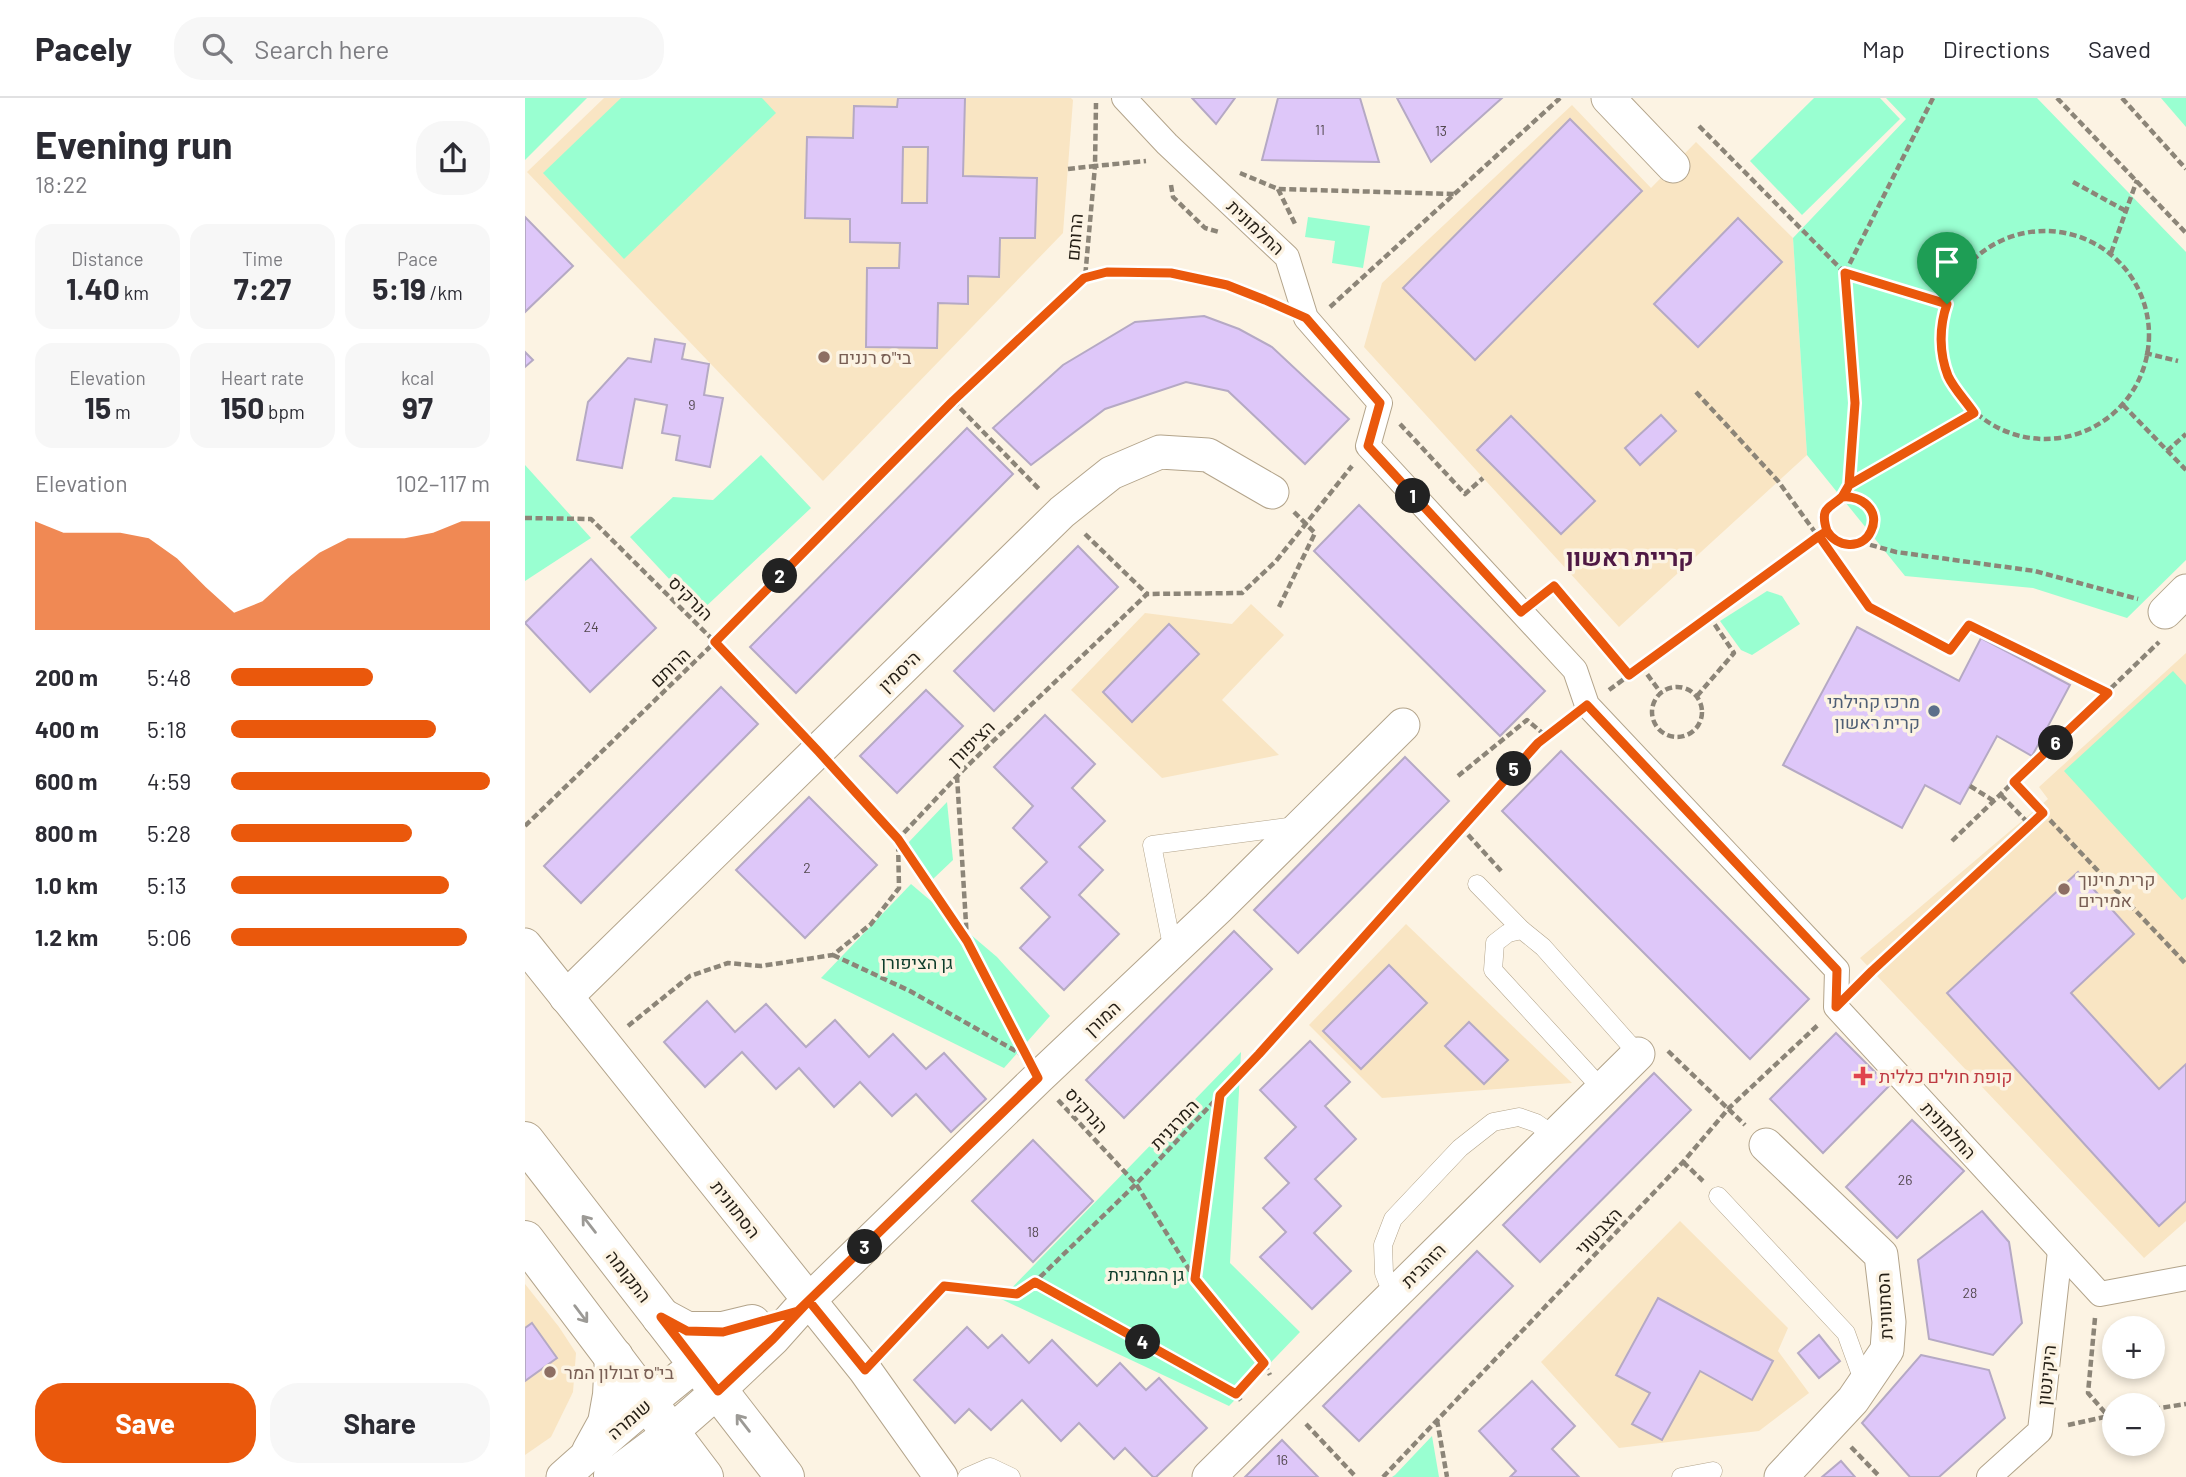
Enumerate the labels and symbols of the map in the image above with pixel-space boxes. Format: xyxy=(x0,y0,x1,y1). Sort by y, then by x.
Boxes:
house number: 11 xyxy=(1315,121,1325,138)
house number: 13 xyxy=(1435,122,1447,139)
street label: החלמונית xyxy=(1223,195,1289,259)
street label: הרותם xyxy=(1061,212,1087,262)
pin xyxy=(1917,232,1977,304)
place label: בי"ס רננים xyxy=(838,346,912,368)
marker: בי"ס רננים xyxy=(816,349,832,365)
house number: 9 xyxy=(688,396,696,413)
pin: 1 xyxy=(1395,478,1431,514)
district label: קריית ראשון xyxy=(1566,542,1694,571)
pin: 2 xyxy=(763,559,797,594)
street label: הנרקיס xyxy=(664,571,718,625)
house number: 24 xyxy=(583,618,599,635)
street label: הרותם xyxy=(645,643,695,691)
street label: היסמין xyxy=(874,646,924,696)
place label: מרכז קהילתי קרית ראשון xyxy=(1827,690,1920,733)
marker: מרכז קהילתי קרית ראשון xyxy=(1926,703,1942,719)
street label: הציפורן xyxy=(943,715,999,771)
pin: 6 xyxy=(2039,726,2073,760)
pin: 5 xyxy=(1497,752,1531,786)
house number: 2 xyxy=(803,859,811,876)
place label: קרית חינוך אמירים xyxy=(2078,868,2155,911)
marker: קרית חינוך אמירים xyxy=(2056,881,2072,897)
park label: גן הציפורן xyxy=(881,951,953,973)
street label: המורן xyxy=(1079,996,1125,1040)
place label: קופת חולים כללית xyxy=(1879,1065,2012,1087)
marker: קופת חולים כללית xyxy=(1853,1066,1873,1086)
street label: הנרקיס xyxy=(1061,1083,1113,1137)
street label: המרגנית xyxy=(1145,1094,1203,1154)
street label: החלמונית xyxy=(1917,1097,1981,1163)
house number: 26 xyxy=(1898,1171,1912,1188)
street label: הסתוונית xyxy=(707,1176,765,1242)
street label: הצבעוני xyxy=(1570,1203,1626,1259)
one-way arrow xyxy=(581,1215,596,1233)
house number: 18 xyxy=(1027,1223,1039,1240)
pin: 3 xyxy=(847,1230,883,1264)
street label: הזהבית xyxy=(1396,1238,1450,1292)
street label: התקומה xyxy=(602,1245,656,1307)
park label: גן המרגנית xyxy=(1108,1263,1184,1285)
street label: הסתוונית xyxy=(1871,1272,1897,1340)
house number: 28 xyxy=(1963,1284,1977,1301)
one-way arrow xyxy=(573,1304,588,1323)
pin: 4 xyxy=(1125,1324,1161,1360)
street label: היקינטון xyxy=(2032,1344,2060,1406)
place label: בי"ס זבולון המר xyxy=(564,1361,675,1383)
marker: בי"ס זבולון המר xyxy=(542,1364,558,1380)
street label: שומרה xyxy=(603,1394,655,1444)
one-way arrow xyxy=(736,1414,751,1433)
house number: 16 xyxy=(1276,1451,1288,1468)

